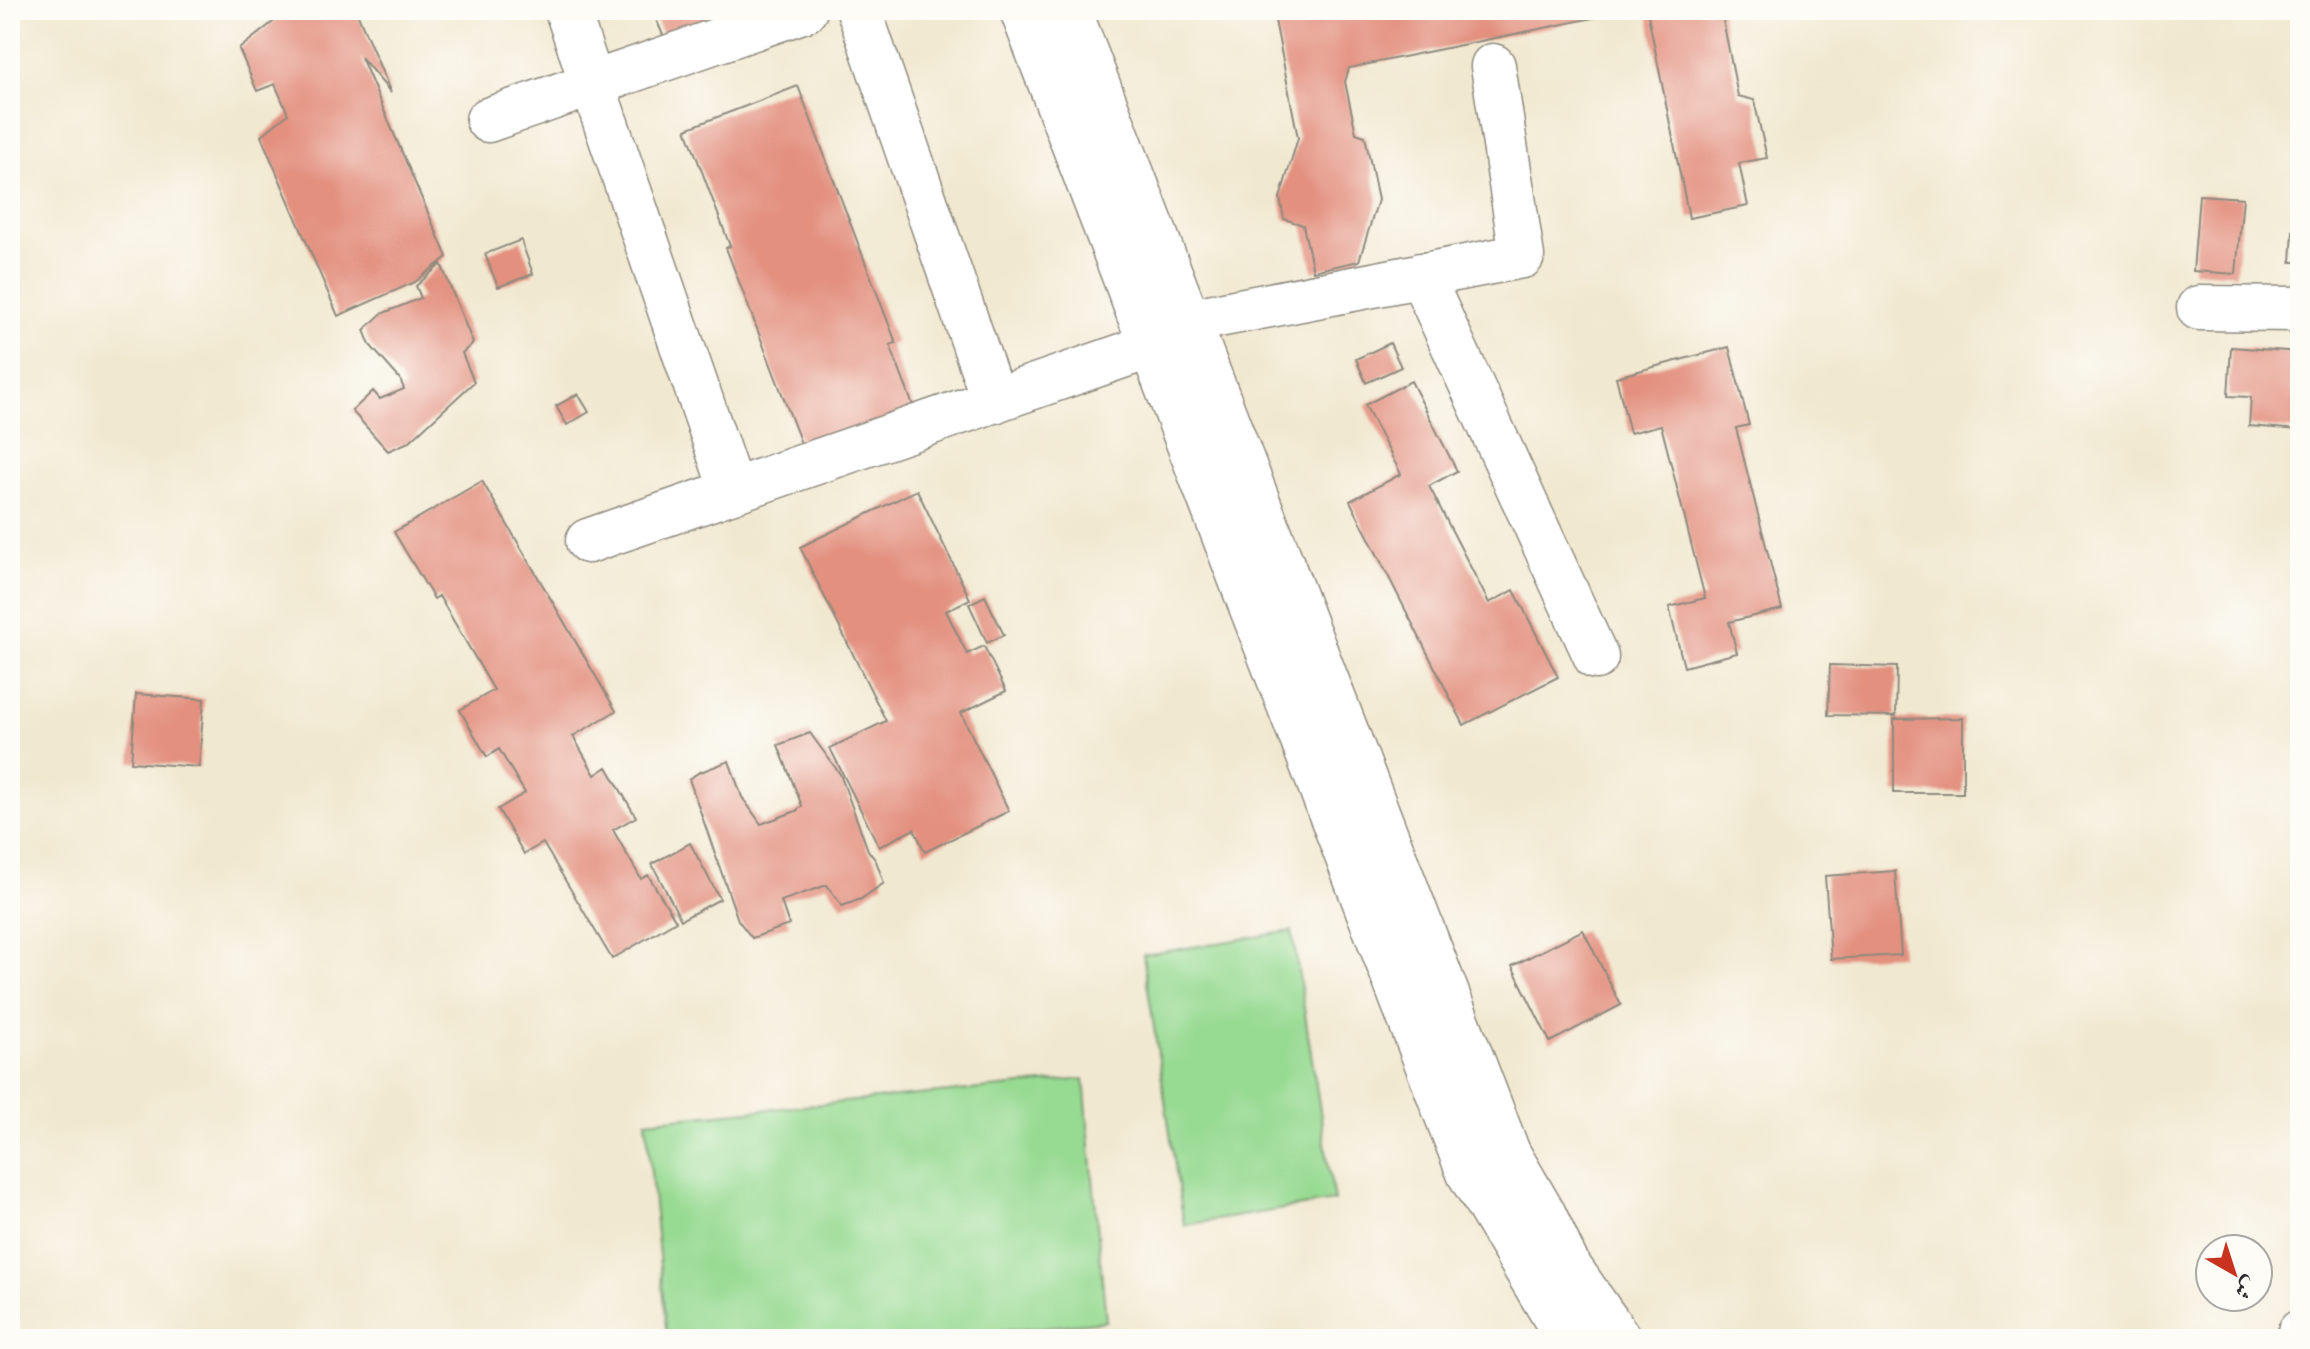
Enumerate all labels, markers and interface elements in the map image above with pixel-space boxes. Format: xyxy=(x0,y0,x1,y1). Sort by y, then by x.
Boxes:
north arrow xyxy=(2194,1233,2274,1313)
text: ش xyxy=(2229,1270,2263,1306)

